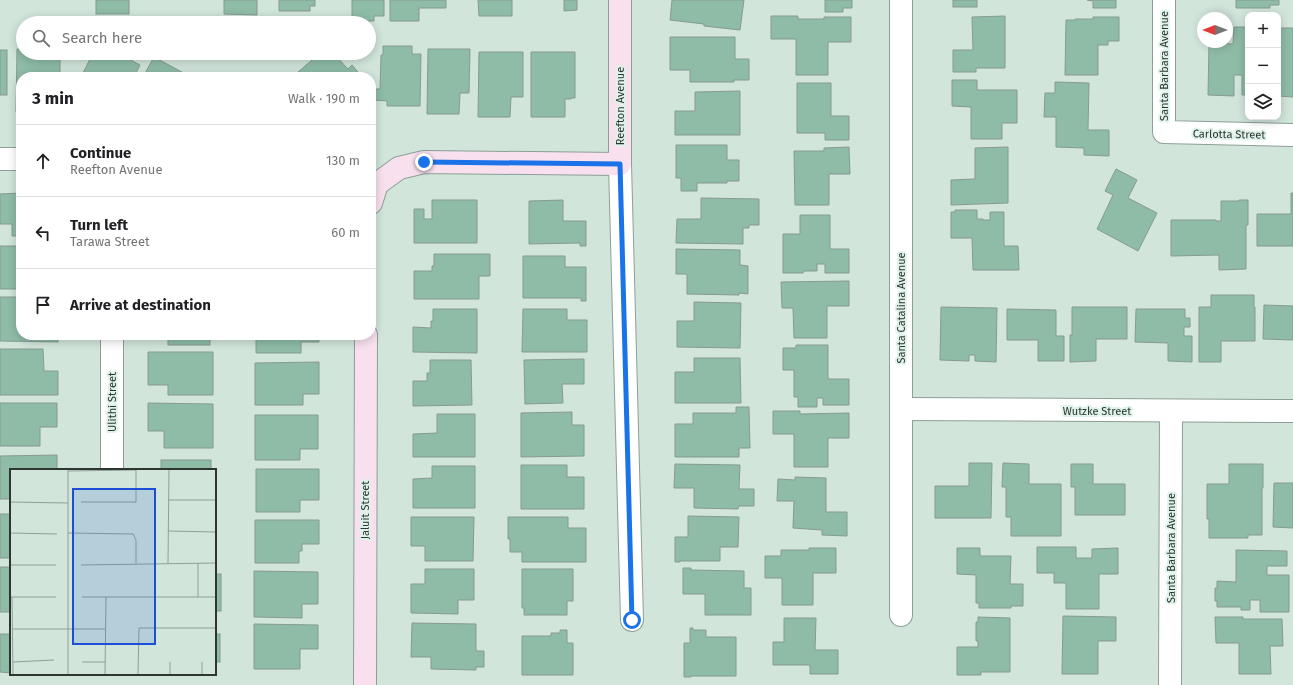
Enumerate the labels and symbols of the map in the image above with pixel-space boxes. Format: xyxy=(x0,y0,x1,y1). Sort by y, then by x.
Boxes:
street label: Santa Barbara Avenue xyxy=(1158,11,1171,121)
north arrow xyxy=(1197,12,1233,48)
street label: Reefton Avenue xyxy=(614,67,627,145)
street label: Carlotta Street xyxy=(1193,127,1265,142)
route end xyxy=(415,153,433,171)
street label: Santa Catalina Avenue xyxy=(895,252,908,364)
street label: Ulithi Street xyxy=(106,372,119,432)
street label: Wutzke Street xyxy=(1063,405,1131,418)
inset map xyxy=(10,469,216,675)
street label: Jaluit Street xyxy=(359,481,372,539)
street label: Santa Barbara Avenue xyxy=(1165,493,1178,603)
route start xyxy=(623,611,641,629)

